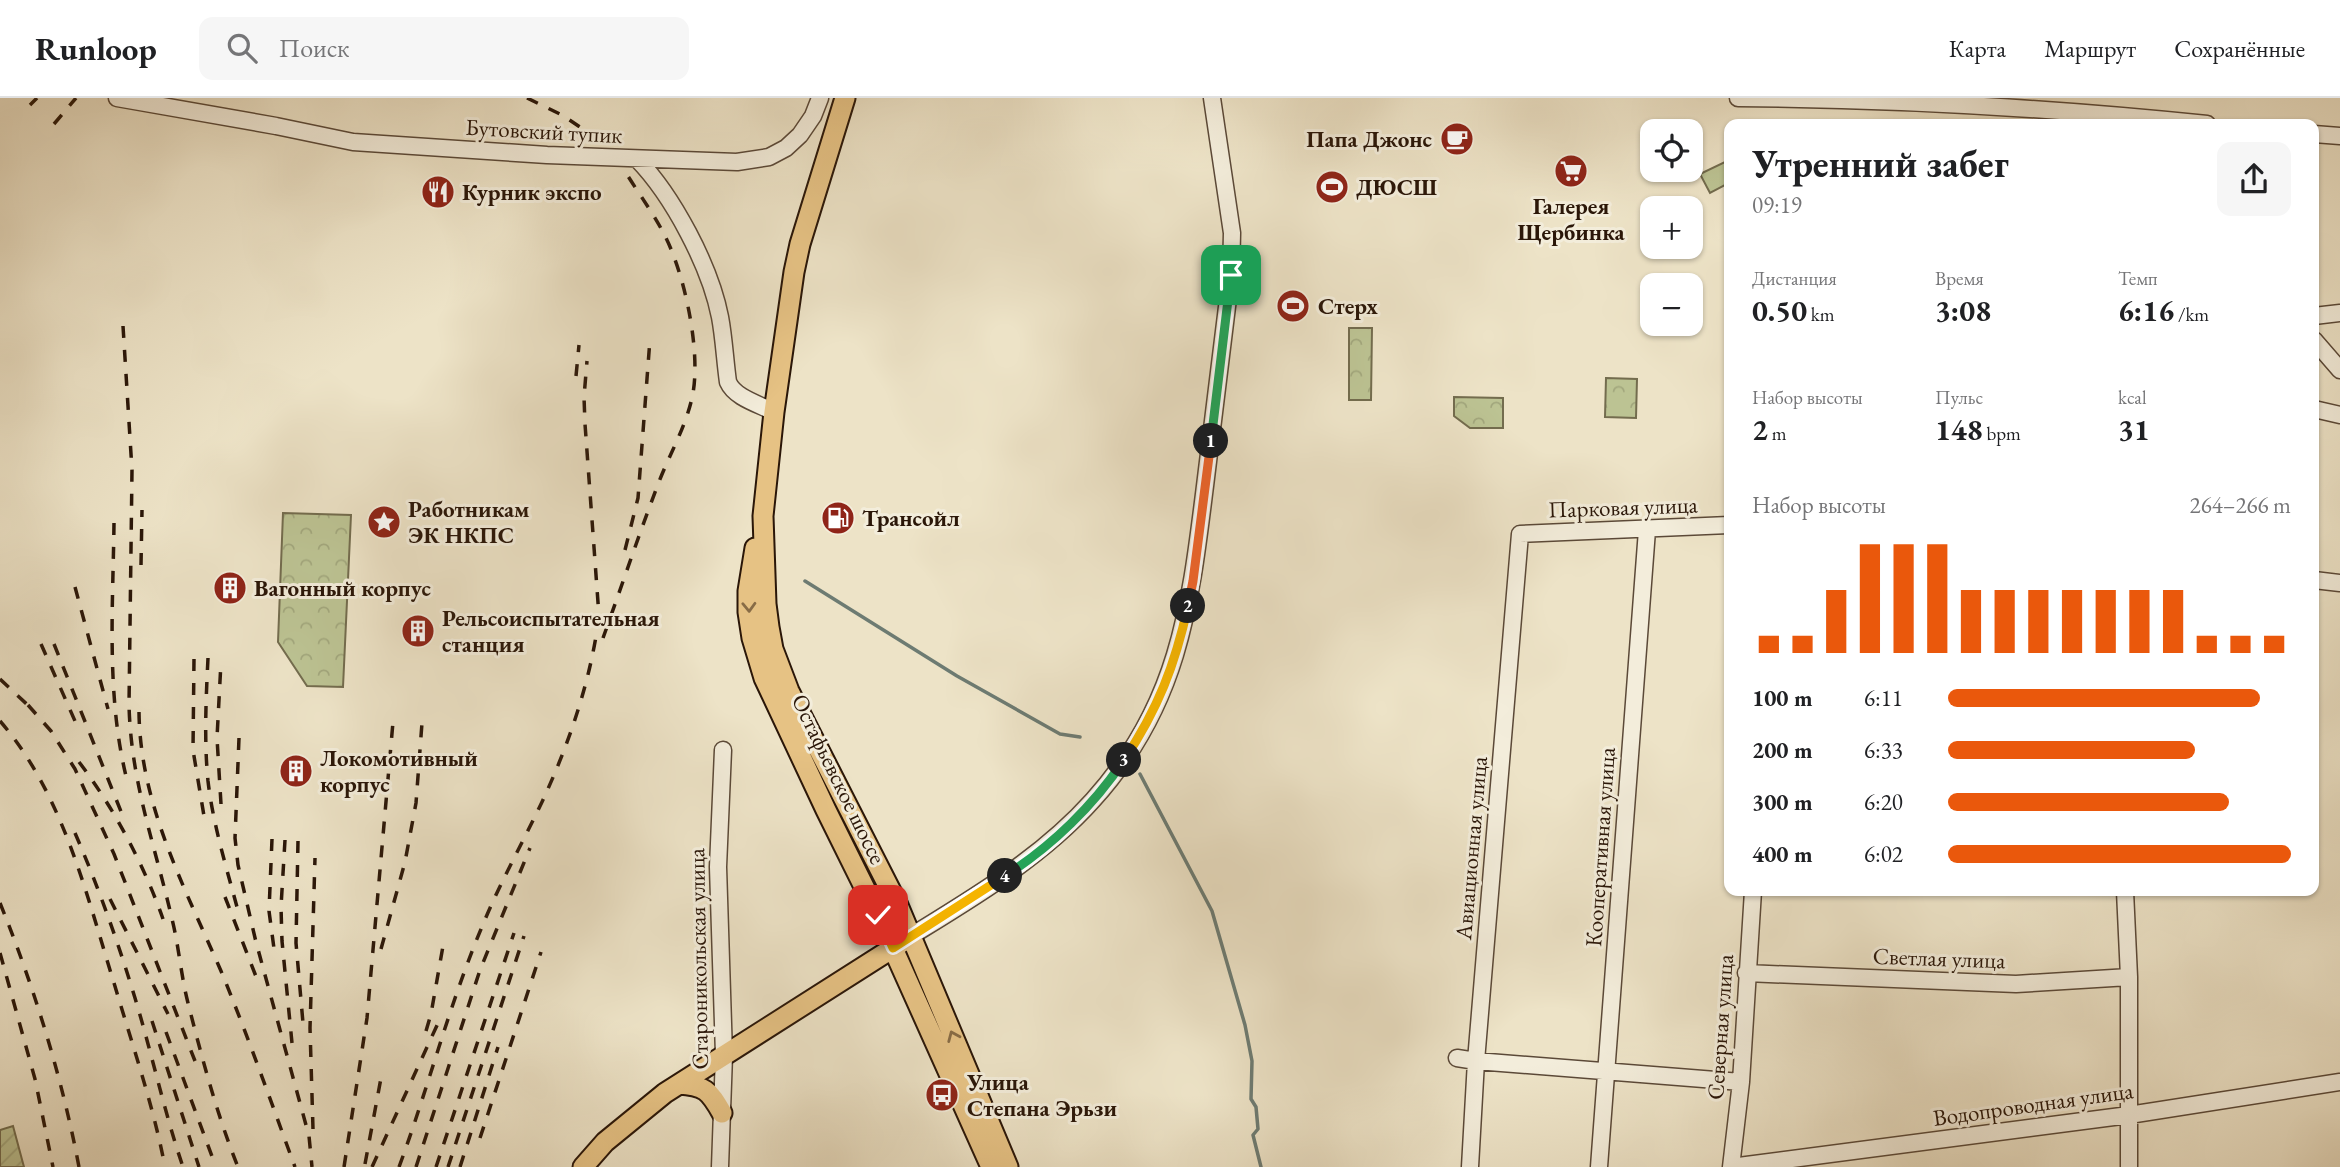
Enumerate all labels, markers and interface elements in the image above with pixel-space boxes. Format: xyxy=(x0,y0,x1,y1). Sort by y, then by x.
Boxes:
search box xyxy=(199,17,689,80)
text: Runloop xyxy=(35,27,157,70)
icon: search xyxy=(223,29,261,67)
text: Поиск xyxy=(279,31,349,65)
text: Карта xyxy=(1949,33,2006,64)
text: Маршрут xyxy=(2044,33,2136,64)
text: Сохранённые xyxy=(2174,33,2305,64)
street label: Бутовский тупик xyxy=(465,112,623,150)
map controls xyxy=(1640,119,1703,336)
button: locate xyxy=(1640,119,1703,182)
cafe icon: Папа Джонс xyxy=(1438,120,1476,158)
place label: Папа Джонс xyxy=(1306,124,1433,154)
text: Утренний забег xyxy=(1752,139,2009,188)
button: share xyxy=(2217,142,2291,216)
supermarket icon: Галерея Щербинка xyxy=(1552,152,1590,190)
sports icon: ДЮСШ xyxy=(1313,168,1351,206)
place label: ДЮСШ xyxy=(1356,172,1437,202)
restaurant icon: Курник экспо xyxy=(419,173,457,211)
place label: Курник экспо xyxy=(462,177,602,207)
text: 09:19 xyxy=(1752,190,1802,220)
place label: Галерея Щербинка xyxy=(1517,191,1626,247)
button: + xyxy=(1640,196,1703,259)
pin xyxy=(1201,245,1261,305)
icon: arrive xyxy=(1212,256,1250,294)
text: Дистанция xyxy=(1752,266,1837,291)
text: Время xyxy=(1935,266,1984,291)
text: Темп xyxy=(2118,266,2158,291)
button: − xyxy=(1640,273,1703,336)
sports icon: Стерх xyxy=(1274,287,1312,325)
place label: Стерх xyxy=(1318,291,1378,321)
text: 0.50 xyxy=(1752,291,1807,330)
text: 3:08 xyxy=(1935,291,1991,330)
text: 6:16 xyxy=(2118,291,2174,330)
text: km xyxy=(1807,302,1835,327)
text: /km xyxy=(2174,302,2209,327)
text: Набор высоты xyxy=(1752,385,1863,410)
text: Пульс xyxy=(1935,385,1983,410)
text: kcal xyxy=(2118,385,2147,410)
text: 2 xyxy=(1752,410,1768,449)
text: 148 xyxy=(1935,410,1983,449)
text: 31 xyxy=(2118,410,2150,449)
text: m xyxy=(1768,421,1786,446)
text: bpm xyxy=(1983,421,2021,446)
pin: 1 xyxy=(1194,424,1228,458)
text: 1 xyxy=(1205,428,1216,453)
street label: Парковая улица xyxy=(1548,489,1699,525)
text: Набор высоты xyxy=(1752,490,1886,520)
text: 264–266 m xyxy=(2190,490,2291,520)
place label: Работникам ЭК НКПС xyxy=(408,494,530,550)
fuel station icon: Трансойл xyxy=(819,499,857,537)
place icon: Работникам ЭК НКПС xyxy=(365,503,403,541)
place label: Трансойл xyxy=(862,503,960,533)
building icon: Вагонный корпус xyxy=(211,569,249,607)
place label: Вагонный корпус xyxy=(254,573,432,603)
pin: 2 xyxy=(1170,588,1206,624)
text: 2 xyxy=(1182,593,1193,618)
one-way arrow xyxy=(741,602,756,613)
place label: Рельсоиспытательная станция xyxy=(442,603,660,659)
building icon: Рельсоиспытательная станция xyxy=(399,612,437,650)
text: 100 m xyxy=(1752,683,1813,713)
text: 6:11 xyxy=(1864,683,1903,713)
street label: Остафьевское шоссе xyxy=(785,689,893,869)
text: 200 m xyxy=(1752,735,1813,765)
text: 6:33 xyxy=(1864,735,1903,765)
pin: 3 xyxy=(1106,742,1142,778)
place label: Локомотивный корпус xyxy=(320,743,478,799)
street label: Кооперативная улица xyxy=(1578,745,1622,948)
text: 3 xyxy=(1118,747,1129,772)
building icon: Локомотивный корпус xyxy=(277,752,315,790)
street label: Авиационная улица xyxy=(1448,754,1494,942)
text: 300 m xyxy=(1752,787,1813,817)
text: 6:20 xyxy=(1864,787,1903,817)
text: 400 m xyxy=(1752,839,1813,869)
text: 6:02 xyxy=(1864,839,1903,869)
street label: Староникольская улица xyxy=(681,847,715,1070)
pin: 4 xyxy=(988,858,1023,894)
text: 4 xyxy=(999,863,1010,888)
pin xyxy=(848,885,908,945)
icon: check xyxy=(859,896,897,934)
street label: Светлая улица xyxy=(1872,941,2007,975)
street label: Северная улица xyxy=(1700,952,1740,1101)
one-way arrow xyxy=(948,1031,962,1043)
place label: Улица Степана Эрьзи xyxy=(966,1067,1117,1123)
street label: Водопроводная улица xyxy=(1931,1075,2136,1133)
bus stop icon: Улица Степана Эрьзи xyxy=(923,1076,961,1114)

